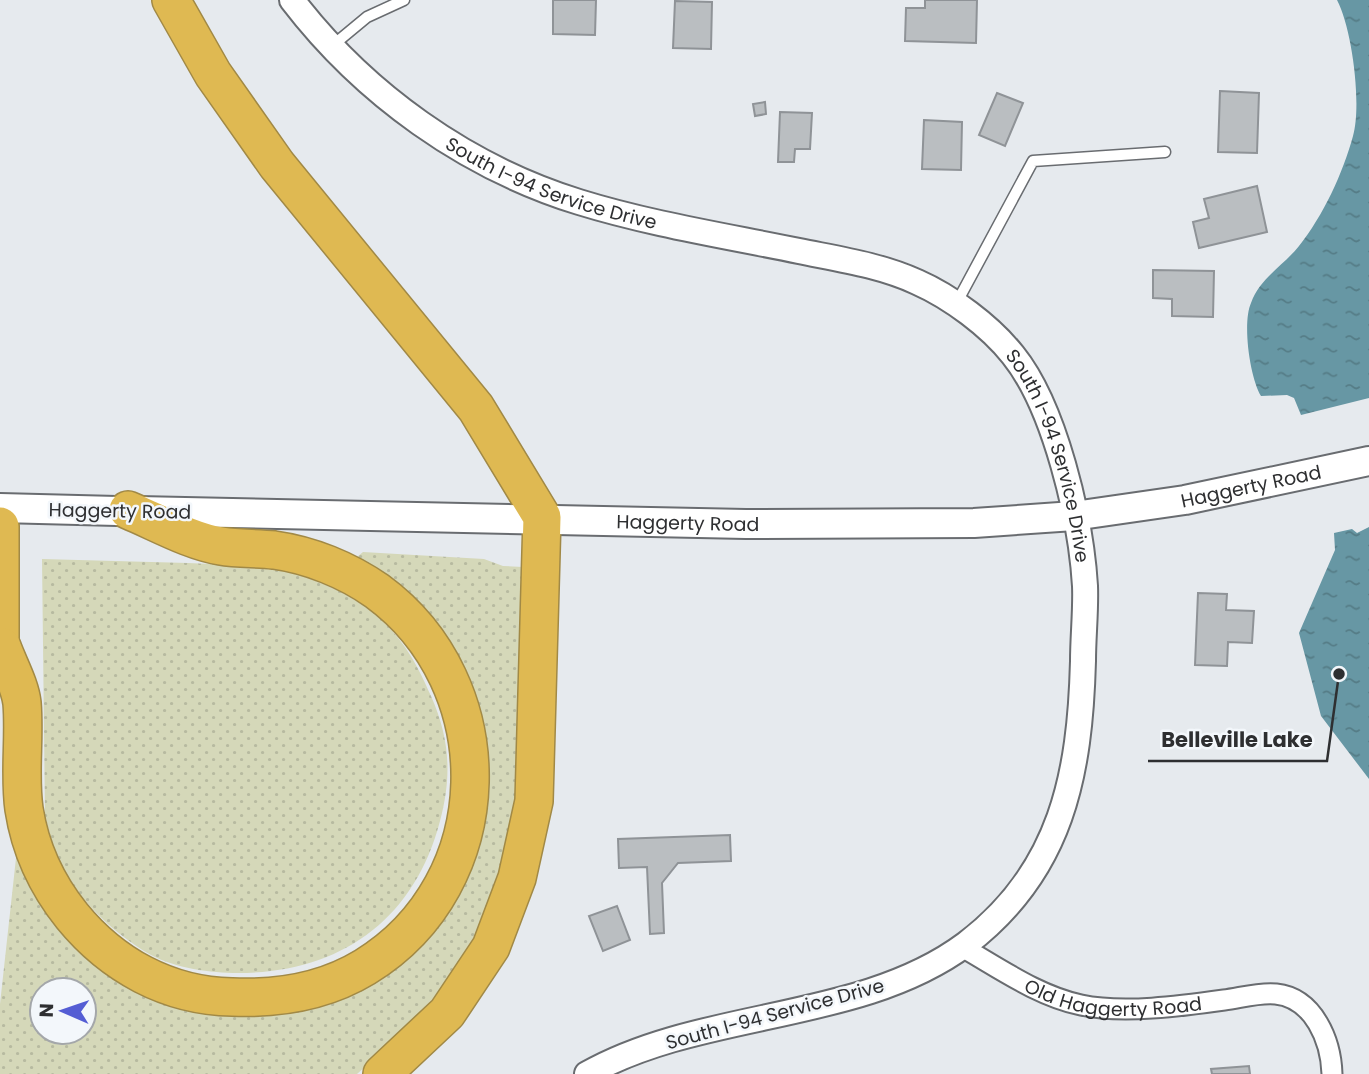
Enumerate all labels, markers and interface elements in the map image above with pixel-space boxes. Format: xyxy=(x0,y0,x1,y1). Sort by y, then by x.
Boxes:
street label: South I-94 Service Drive xyxy=(441,130,660,235)
street label: South I-94 Service Drive xyxy=(1000,343,1096,564)
street label: Haggerty Road xyxy=(1178,458,1324,514)
street label: Haggerty Road xyxy=(48,496,192,526)
street label: Haggerty Road xyxy=(616,508,759,538)
callout: Belleville Lake xyxy=(1148,719,1327,761)
text: Belleville Lake xyxy=(1161,725,1313,754)
street label: South I-94 Service Drive xyxy=(663,972,887,1056)
street label: Old Haggerty Road xyxy=(1020,972,1203,1023)
north arrow xyxy=(28,976,98,1046)
text: N xyxy=(33,1003,60,1018)

